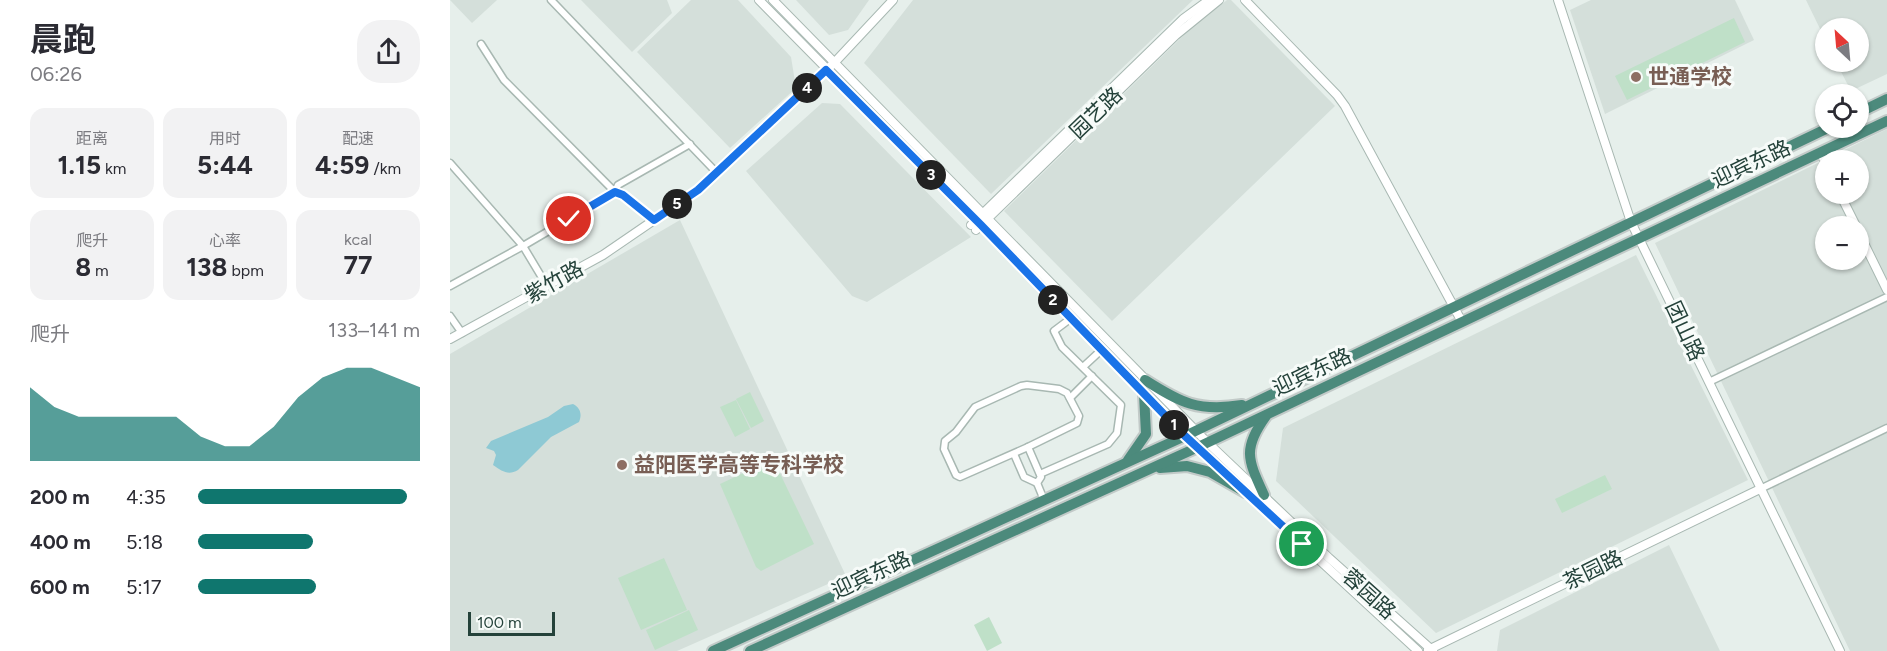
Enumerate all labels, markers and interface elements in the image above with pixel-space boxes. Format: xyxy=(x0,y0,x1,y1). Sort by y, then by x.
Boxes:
north arrow xyxy=(1815,18,1869,72)
map controls xyxy=(1815,18,1869,270)
text: 晨跑 xyxy=(30,20,96,59)
button: share xyxy=(357,20,420,83)
text: 06:26 xyxy=(30,62,82,86)
place label: 世通学校 xyxy=(1648,64,1732,89)
marker: 世通学校 xyxy=(1629,70,1643,84)
pin: 4 xyxy=(792,73,822,103)
text: 4 xyxy=(802,78,812,97)
street label: 园艺路 xyxy=(1064,82,1127,144)
button: locate xyxy=(1815,84,1869,138)
text: 距离 xyxy=(76,129,108,148)
text: 用时 xyxy=(209,129,241,148)
text: 配速 xyxy=(342,129,374,148)
street label: 迎宾东路 xyxy=(1707,134,1794,193)
text: 1.15 xyxy=(58,149,101,181)
text: 5:44 xyxy=(197,149,253,181)
text: 4:59 xyxy=(315,149,369,181)
button: + xyxy=(1815,150,1869,204)
text: km xyxy=(101,159,126,178)
text: /km xyxy=(369,159,401,178)
pin: 3 xyxy=(916,160,946,190)
text: 3 xyxy=(927,165,935,184)
pin: 5 xyxy=(662,189,692,219)
pin xyxy=(543,193,594,244)
text: 5 xyxy=(672,194,682,213)
icon: check xyxy=(552,202,585,235)
button: − xyxy=(1815,216,1869,270)
text: kcal xyxy=(344,230,372,249)
text: 爬升 xyxy=(76,231,108,250)
text: 心率 xyxy=(209,231,241,250)
text: 77 xyxy=(344,249,372,281)
text: 8 xyxy=(75,251,91,283)
text: 138 xyxy=(186,251,227,283)
street label: 紫竹路 xyxy=(520,255,587,308)
text: m xyxy=(91,261,109,280)
text: bpm xyxy=(227,261,264,280)
pin: 2 xyxy=(1038,285,1068,315)
text: 2 xyxy=(1048,290,1058,309)
street label: 团山路 xyxy=(1661,297,1710,365)
text: 133–141 m xyxy=(328,318,420,342)
text: 爬升 xyxy=(30,322,70,346)
street label: 迎宾东路 xyxy=(1268,342,1355,401)
pin: 1 xyxy=(1159,410,1189,440)
text: 1 xyxy=(1171,415,1177,434)
place label: 益阳医学高等专科学校 xyxy=(634,452,844,477)
marker: 益阳医学高等专科学校 xyxy=(615,458,629,472)
text: 200 m xyxy=(30,485,90,509)
text: 4:35 xyxy=(126,485,166,509)
pin xyxy=(1276,518,1327,569)
icon: arrive xyxy=(1285,527,1318,560)
text: 400 m xyxy=(30,530,91,554)
text: 5:18 xyxy=(126,530,163,554)
street label: 迎宾东路 xyxy=(827,545,914,604)
street label: 茶园路 xyxy=(1559,545,1627,595)
street label: 蓉园路 xyxy=(1338,563,1401,624)
text: 600 m xyxy=(30,575,90,599)
text: 5:17 xyxy=(126,575,162,599)
scale bar xyxy=(468,609,555,636)
text: 100 m xyxy=(477,613,522,632)

